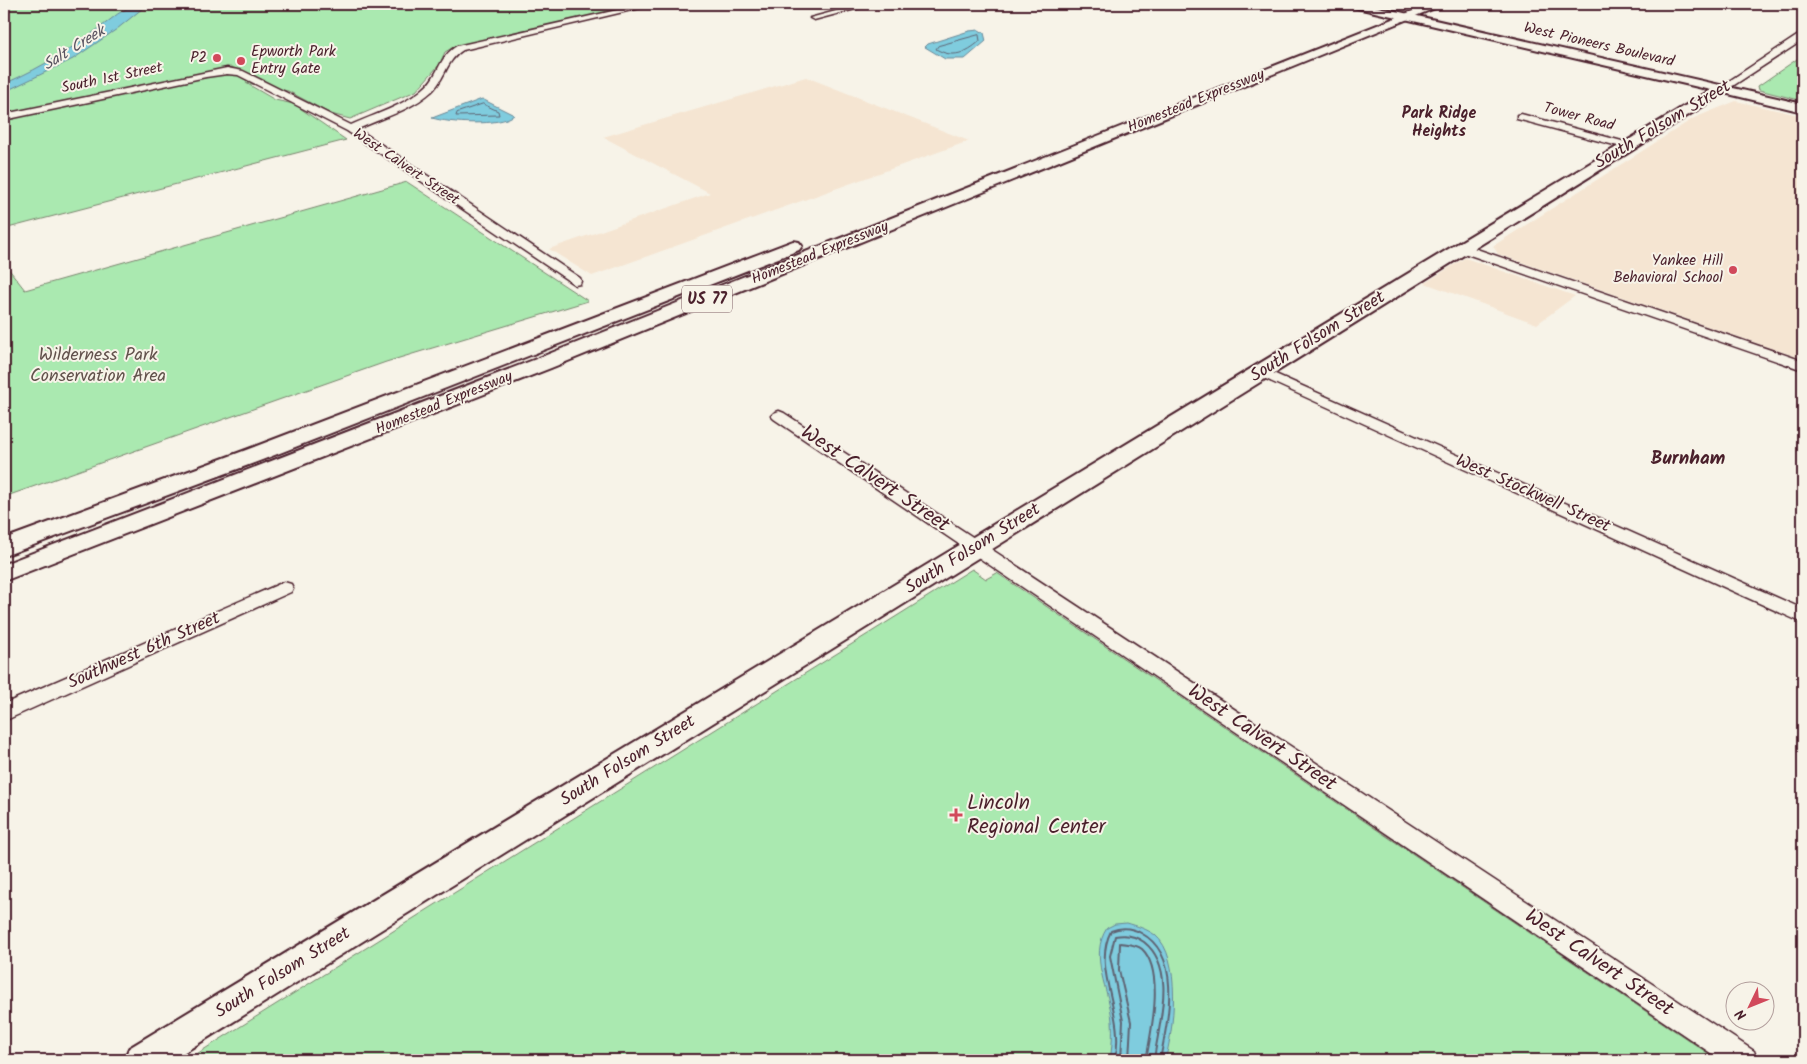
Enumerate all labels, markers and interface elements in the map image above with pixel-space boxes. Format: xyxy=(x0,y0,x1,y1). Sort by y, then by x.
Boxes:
street label: West Pioneers Boulevard xyxy=(1521,16,1677,74)
water label: Salt Creek xyxy=(38,18,112,77)
place label: Epworth Park Entry Gate xyxy=(251,40,337,81)
place label: P2 xyxy=(190,46,207,70)
marker: P2 xyxy=(211,52,223,64)
marker: Epworth Park Entry Gate xyxy=(235,55,247,67)
street label: South 1st Street xyxy=(59,56,165,100)
street label: Homestead Expressway xyxy=(1124,62,1269,139)
street label: South Folsom Street xyxy=(1589,72,1738,177)
street label: Tower Road xyxy=(1541,96,1618,138)
district label: Park Ridge Heights xyxy=(1402,101,1477,144)
street label: West Calvert Street xyxy=(348,122,464,212)
street label: Homestead Expressway xyxy=(748,214,893,291)
place label: Yankee Hill Behavioral School xyxy=(1613,249,1723,290)
marker: Yankee Hill Behavioral School xyxy=(1727,264,1739,276)
street label: South Folsom Street xyxy=(1245,283,1392,390)
road number: US 77 xyxy=(682,286,732,312)
park label: Wilderness Park Conservation Area xyxy=(30,341,166,391)
street label: Homestead Expressway xyxy=(372,364,517,441)
street label: West Calvert Street xyxy=(794,417,957,542)
district label: Burnham xyxy=(1651,444,1725,474)
street label: West Stockwell Street xyxy=(1451,447,1616,542)
street label: South Folsom Street xyxy=(900,495,1047,602)
street label: Southwest 6th Street xyxy=(63,604,226,698)
street label: West Calvert Street xyxy=(1181,676,1344,801)
street label: South Folsom Street xyxy=(555,707,702,814)
place label: Lincoln Regional Center xyxy=(967,787,1107,844)
marker: Lincoln Regional Center xyxy=(949,808,963,822)
street label: West Calvert Street xyxy=(1518,901,1681,1026)
street label: South Folsom Street xyxy=(210,919,357,1026)
north arrow xyxy=(1724,982,1774,1032)
text: N xyxy=(1730,1003,1752,1025)

